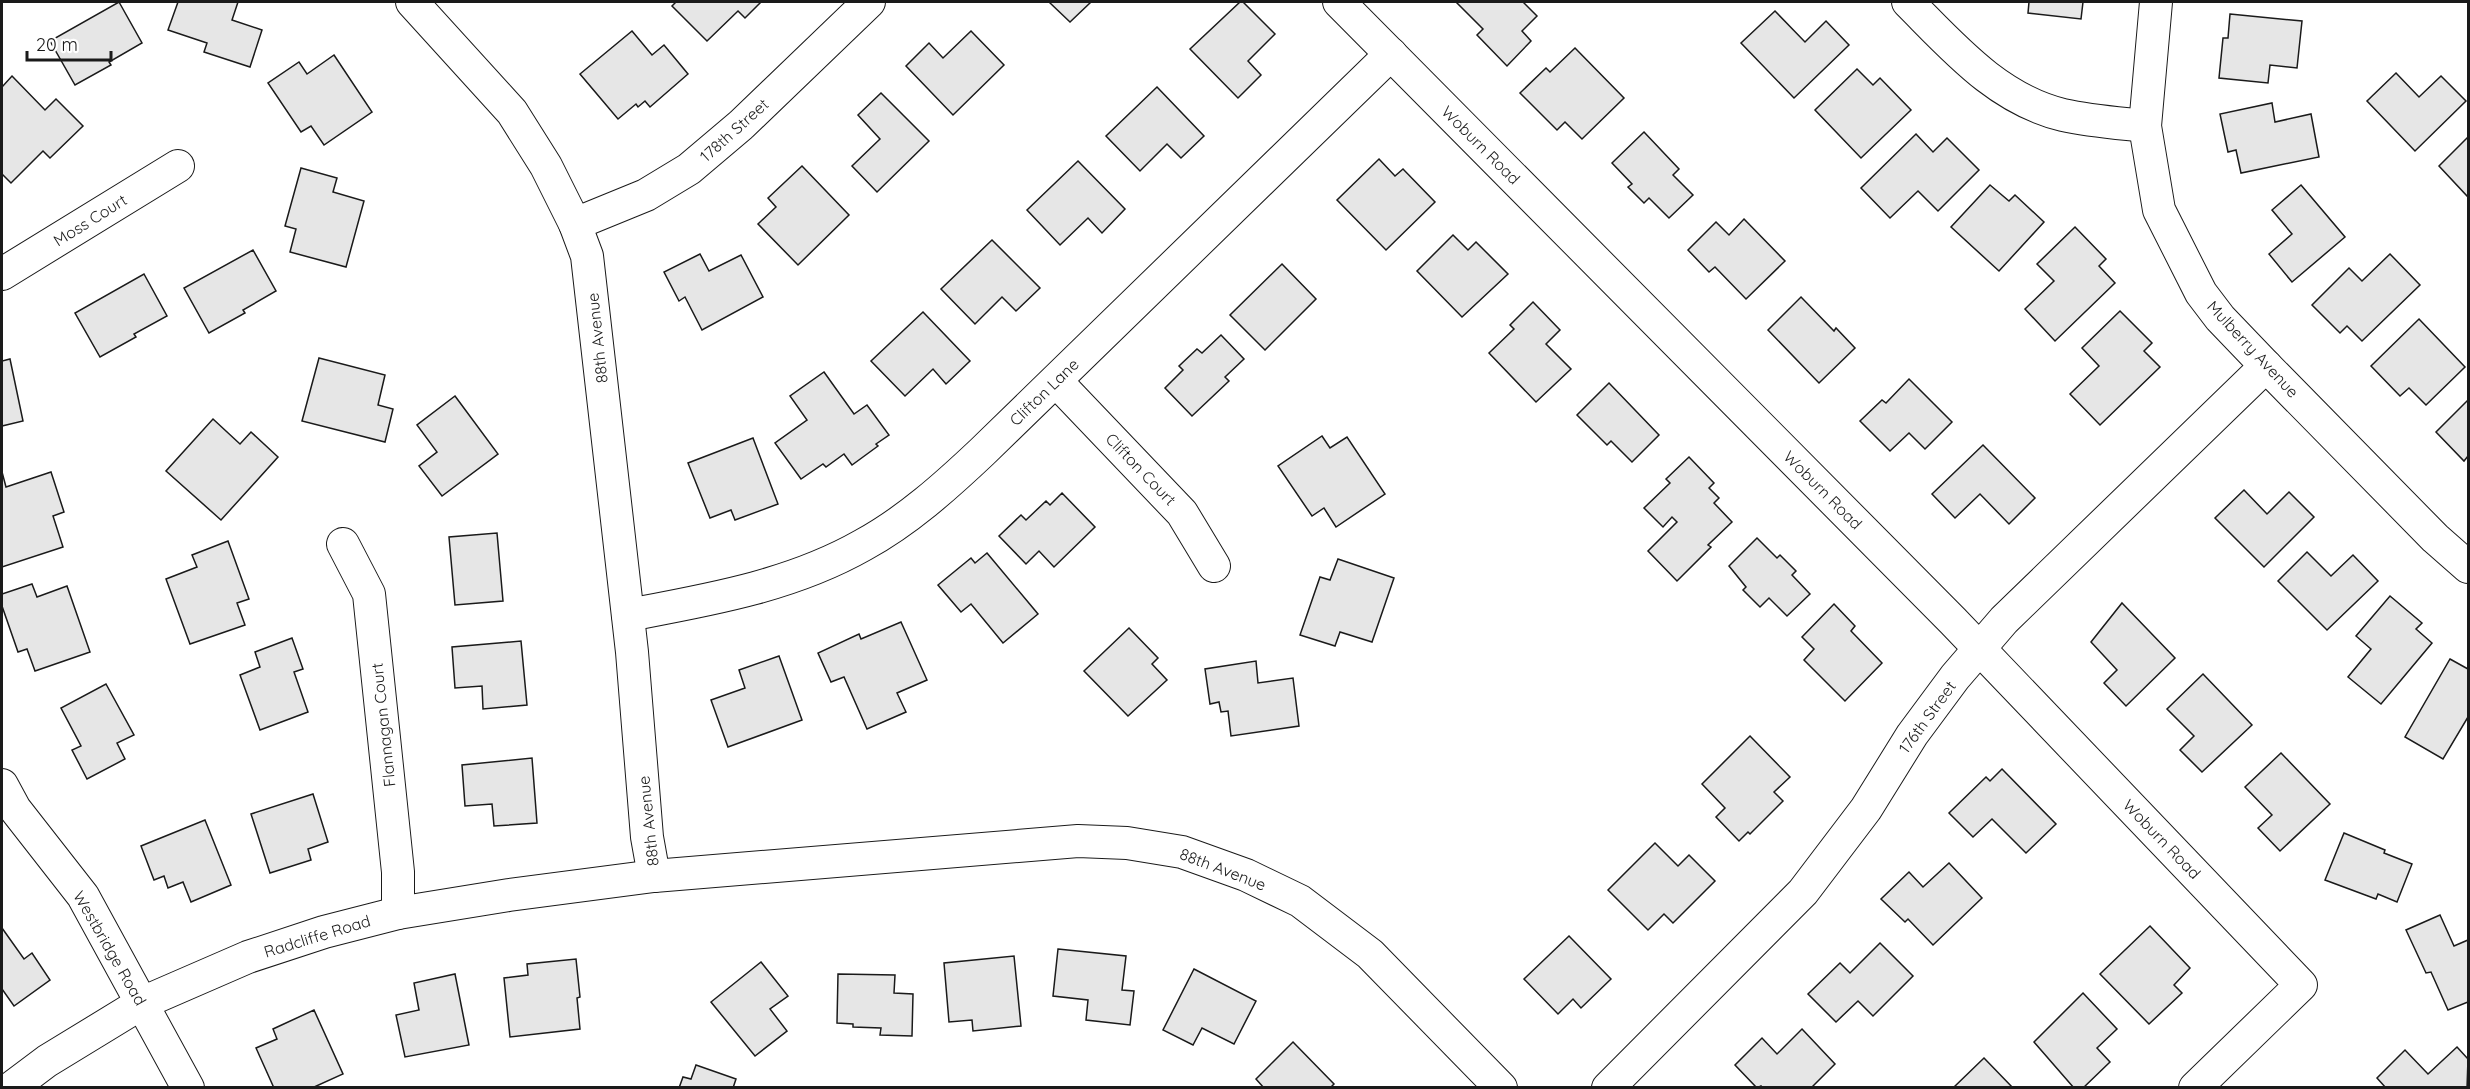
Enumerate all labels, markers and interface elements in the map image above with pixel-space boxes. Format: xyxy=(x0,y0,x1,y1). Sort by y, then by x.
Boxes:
scale bar xyxy=(27,24,111,62)
text: 20 m xyxy=(36,33,78,56)
street label: 178th Street xyxy=(696,94,772,166)
street label: Woburn Road xyxy=(1437,101,1525,189)
street label: Moss Court xyxy=(49,190,131,250)
street label: 88th Avenue xyxy=(582,292,612,384)
street label: Mulberry Avenue xyxy=(2203,296,2303,402)
street label: Clifton Lane xyxy=(1005,354,1083,430)
street label: Clifton Court xyxy=(1102,429,1180,509)
street label: Woburn Road xyxy=(1779,446,1867,534)
street label: Flannagan Court xyxy=(367,662,399,788)
street label: 176th Street xyxy=(1894,677,1960,757)
street label: 88th Avenue xyxy=(633,775,663,867)
street label: Woburn Road xyxy=(2119,795,2205,883)
street label: 88th Avenue xyxy=(1177,843,1269,895)
street label: Westbridge Road xyxy=(69,887,151,1009)
street label: Radcliffe Road xyxy=(261,910,373,962)

